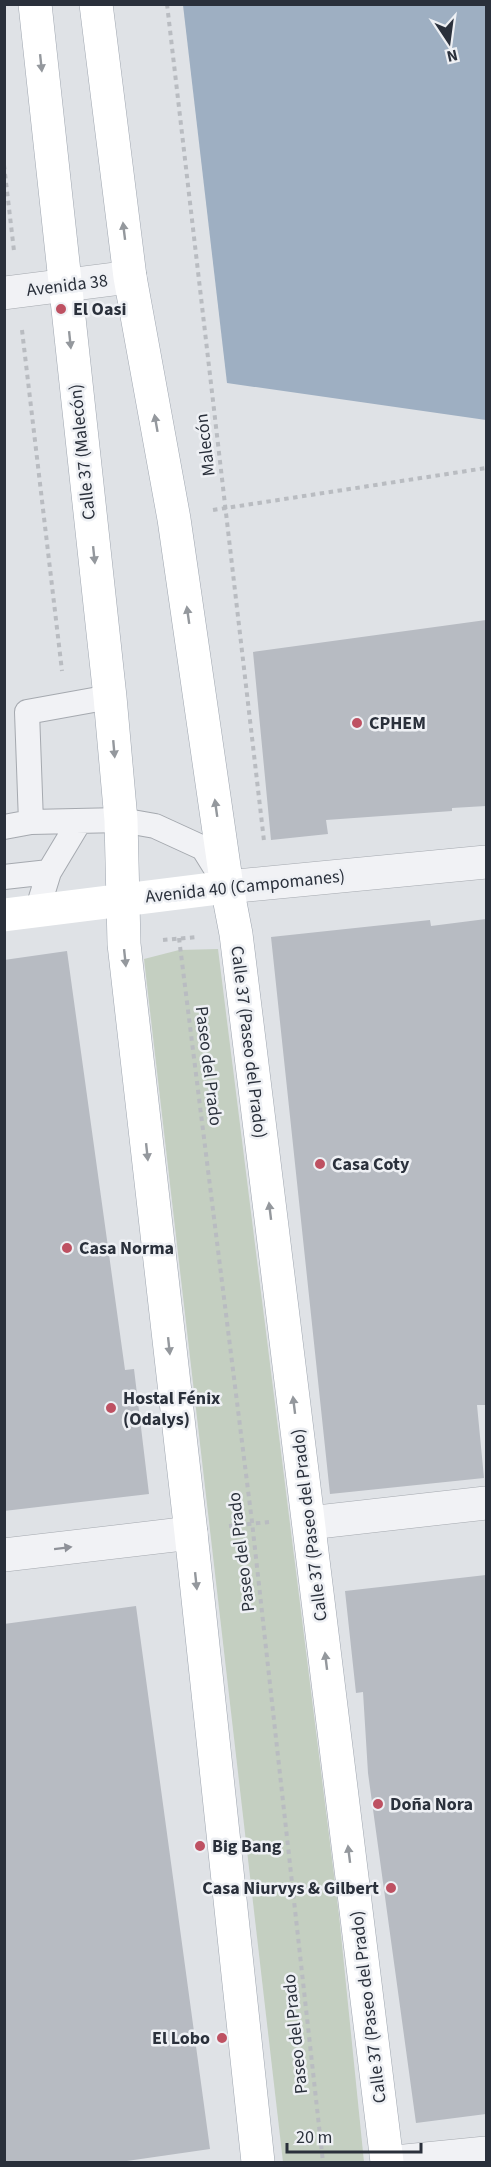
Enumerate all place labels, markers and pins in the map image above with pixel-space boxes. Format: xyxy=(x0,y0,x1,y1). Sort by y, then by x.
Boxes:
place label: El Oasi xyxy=(73,297,126,322)
marker: El Oasi xyxy=(54,302,68,316)
place label: CPHEM xyxy=(369,711,426,736)
marker: CPHEM xyxy=(350,716,364,730)
place label: Casa Coty xyxy=(332,1152,410,1177)
marker: Casa Coty xyxy=(313,1157,327,1171)
place label: Casa Norma xyxy=(79,1236,174,1261)
marker: Casa Norma xyxy=(60,1241,74,1255)
place label: Hostal Fénix (Odalys) xyxy=(123,1386,220,1432)
marker: Hostal Fénix (Odalys) xyxy=(104,1401,118,1415)
place label: Doña Nora xyxy=(390,1792,473,1817)
marker: Doña Nora xyxy=(371,1797,385,1811)
place label: Big Bang xyxy=(212,1834,282,1859)
marker: Big Bang xyxy=(193,1839,207,1853)
place label: Casa Niurvys & Gilbert xyxy=(202,1876,379,1901)
marker: Casa Niurvys & Gilbert xyxy=(384,1881,398,1895)
place label: El Lobo xyxy=(152,2026,210,2051)
marker: El Lobo xyxy=(215,2031,229,2045)

